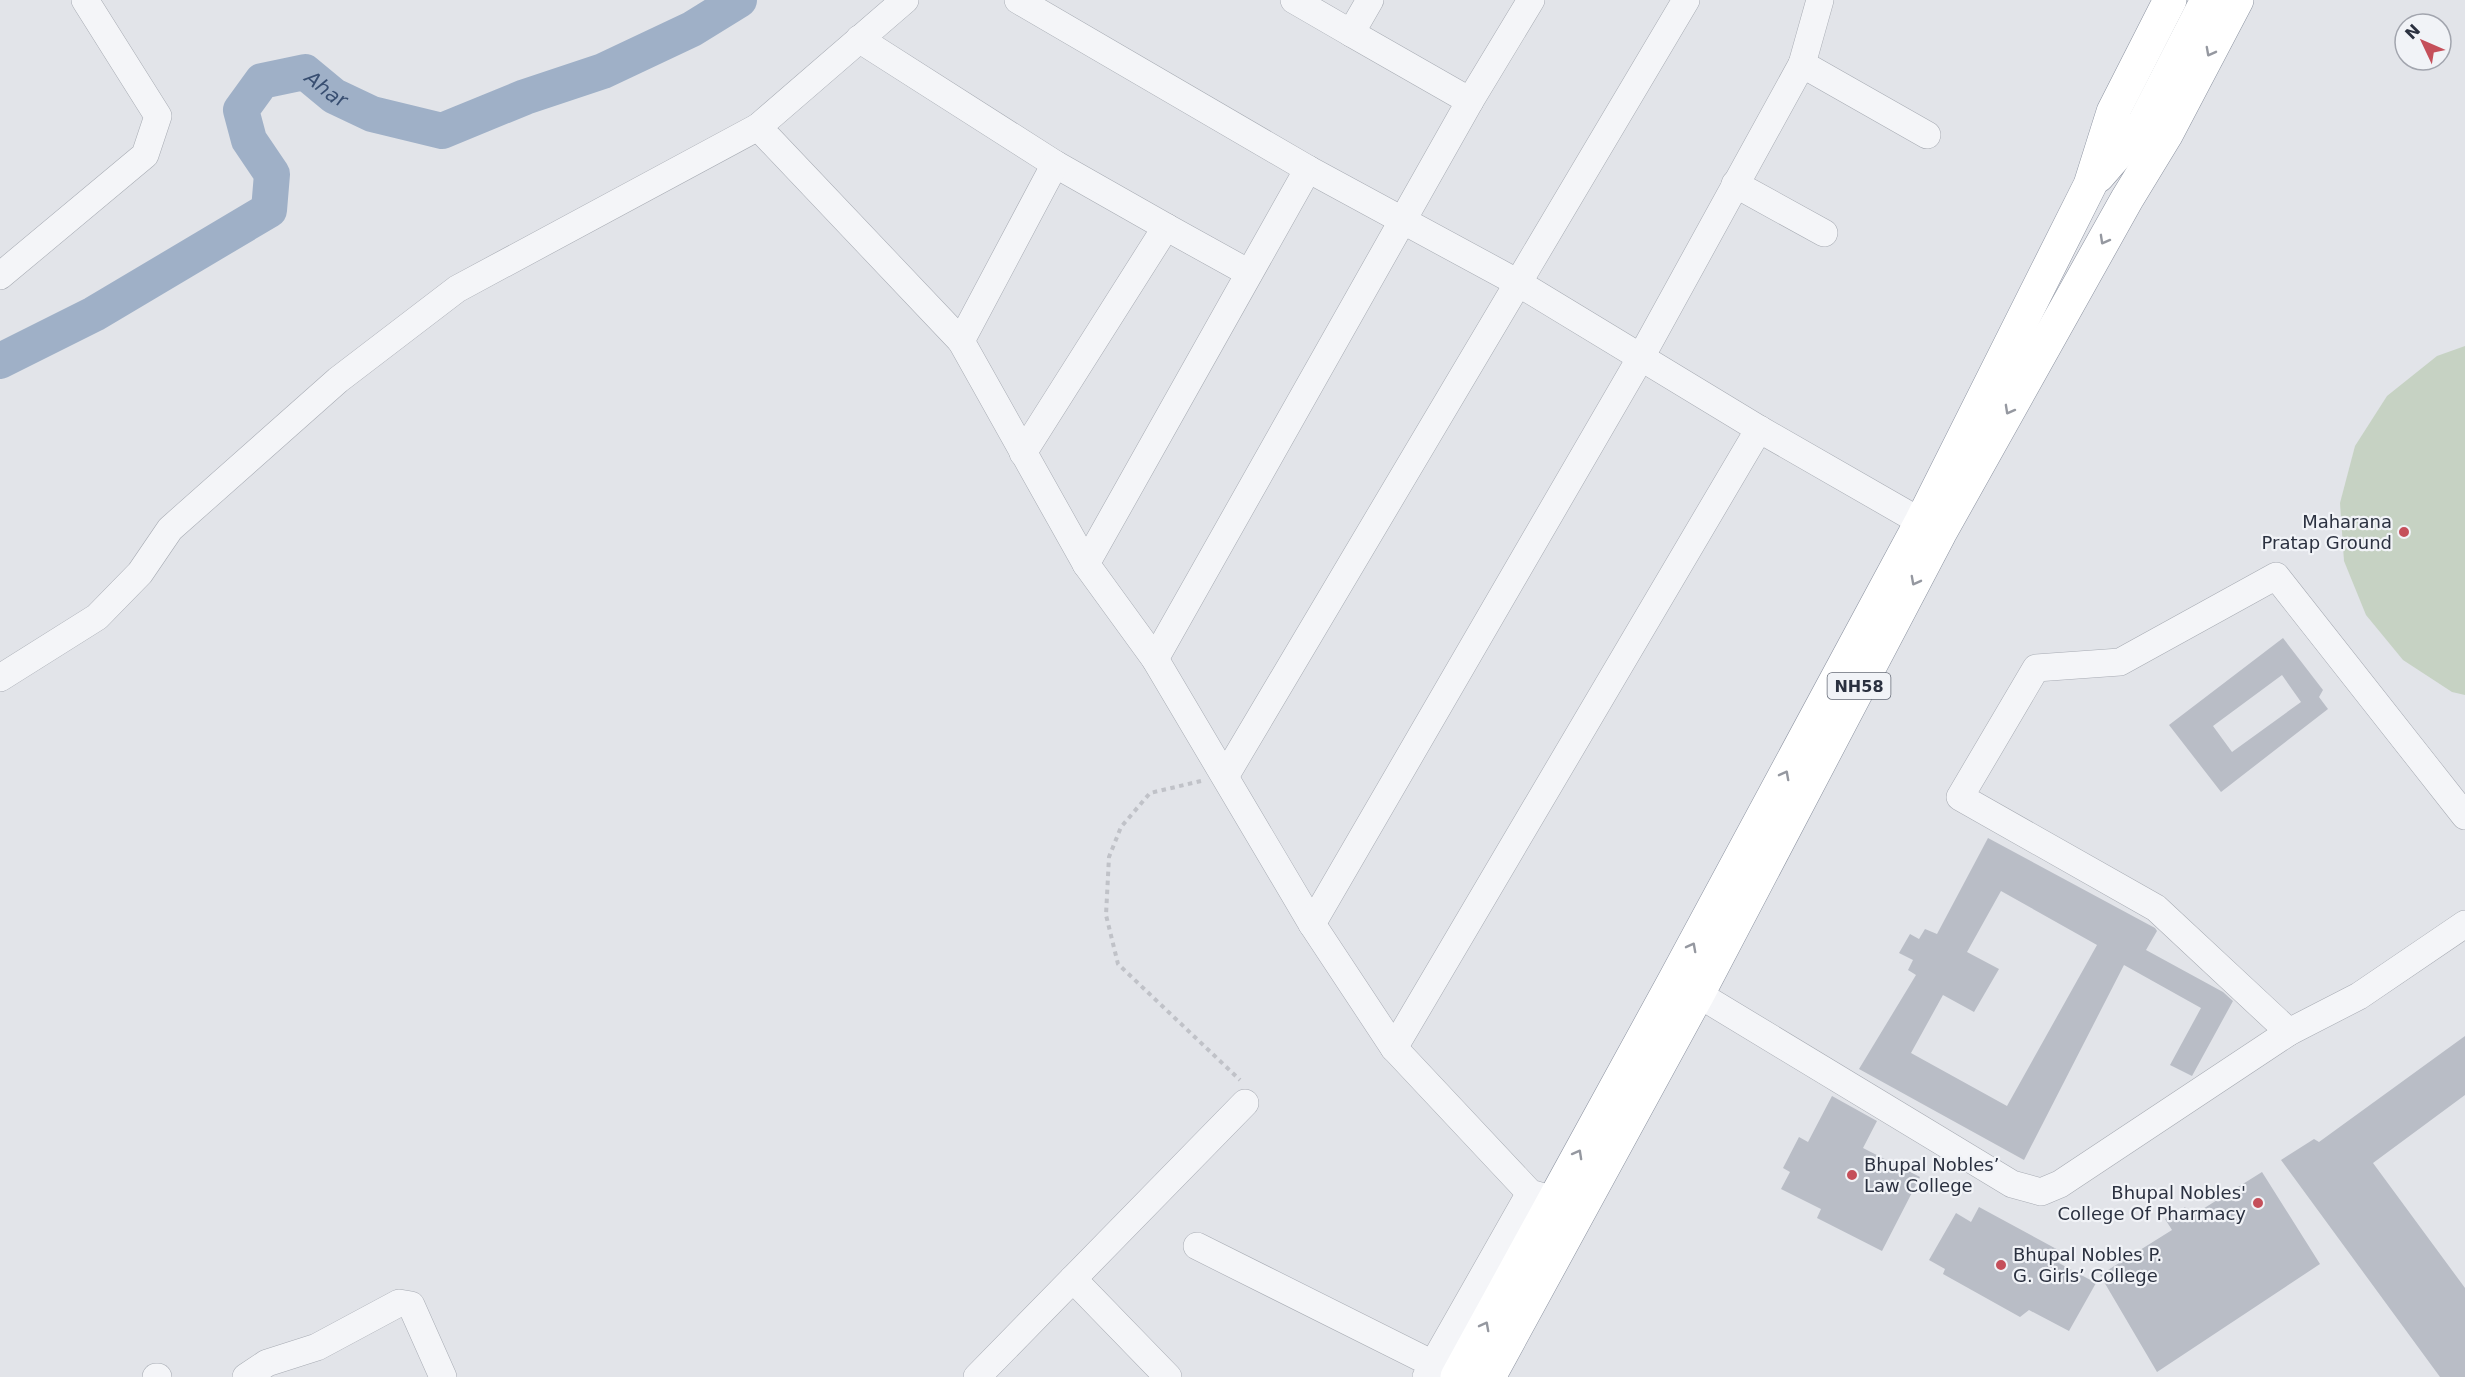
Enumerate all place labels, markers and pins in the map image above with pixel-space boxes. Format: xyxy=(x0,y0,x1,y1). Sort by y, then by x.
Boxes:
place label: Maharana Pratap Ground xyxy=(2262,511,2392,553)
marker: Maharana Pratap Ground xyxy=(2397,525,2411,539)
place label: Bhupal Nobles’ Law College xyxy=(1864,1154,1999,1196)
marker: Bhupal Nobles’ Law College xyxy=(1845,1168,1859,1182)
place label: Bhupal Nobles' College Of Pharmacy xyxy=(2057,1182,2246,1224)
marker: Bhupal Nobles' College Of Pharmacy xyxy=(2251,1196,2265,1210)
place label: Bhupal Nobles P. G. Girls’ College xyxy=(2013,1244,2162,1286)
marker: Bhupal Nobles P. G. Girls’ College xyxy=(1994,1258,2008,1272)

